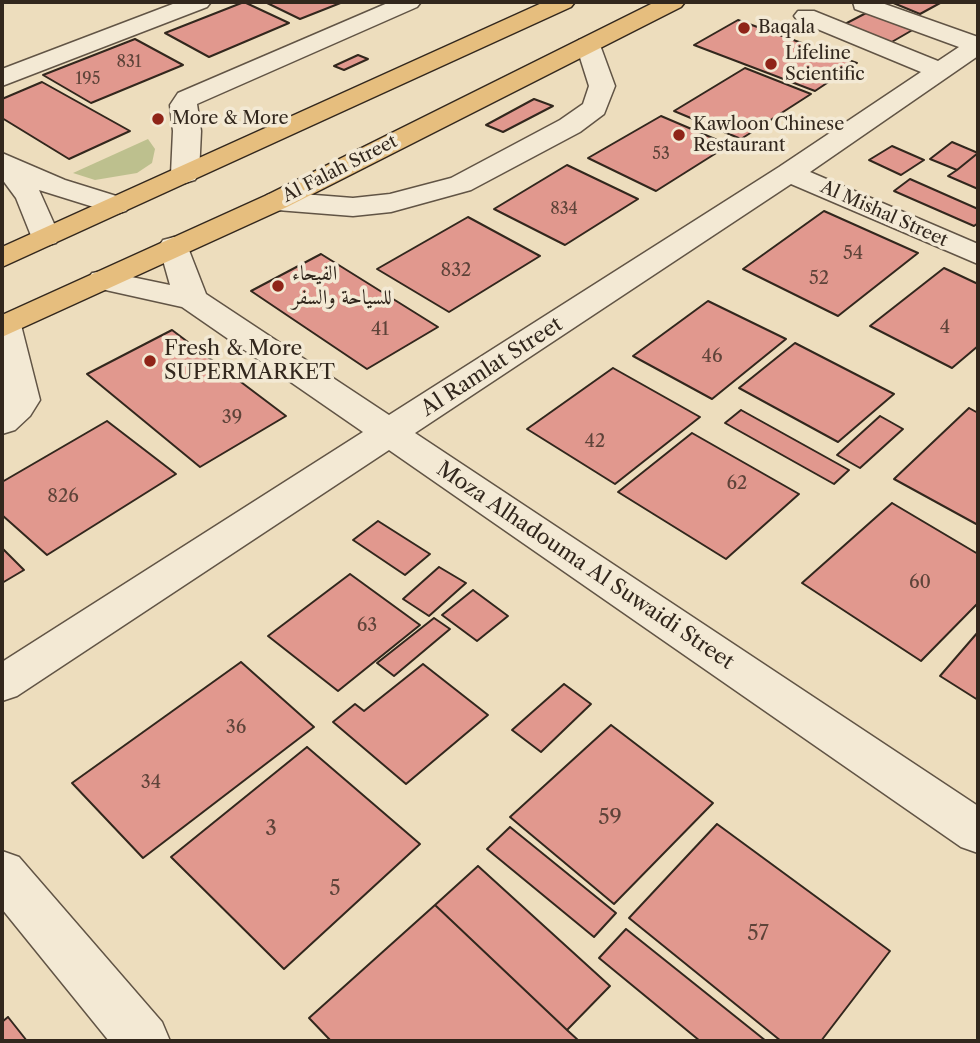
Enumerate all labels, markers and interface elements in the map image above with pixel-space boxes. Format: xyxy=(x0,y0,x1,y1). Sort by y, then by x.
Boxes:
place label: Baqala xyxy=(758,17,815,39)
marker: Baqala xyxy=(736,20,752,36)
place label: Lifeline Scientific xyxy=(785,43,865,86)
house number: 831 xyxy=(116,52,142,72)
marker: Lifeline Scientific xyxy=(763,56,779,72)
house number: 195 xyxy=(76,69,100,89)
place label: More & More xyxy=(172,108,289,130)
marker: More & More xyxy=(150,111,166,127)
place label: Kawloon Chinese Restaurant xyxy=(693,114,844,156)
marker: Kawloon Chinese Restaurant xyxy=(671,127,687,143)
street label: Al Falah Street xyxy=(279,131,401,207)
house number: 53 xyxy=(652,144,670,164)
street label: Al Mishal Street xyxy=(817,176,951,252)
house number: 834 xyxy=(550,199,578,219)
house number: 54 xyxy=(843,243,863,265)
house number: 832 xyxy=(441,260,471,282)
place label: الفيحاء للسياحة والسفر xyxy=(292,261,392,311)
house number: 52 xyxy=(809,268,829,290)
marker: الفيحاء للسياحة والسفر xyxy=(270,278,286,294)
street label: Al Ramlat Street xyxy=(417,312,567,422)
house number: 4 xyxy=(940,317,950,339)
house number: 41 xyxy=(371,319,389,341)
place label: Fresh & More SUPERMARKET xyxy=(164,336,335,386)
house number: 46 xyxy=(702,346,722,368)
marker: Fresh & More SUPERMARKET xyxy=(142,353,158,369)
house number: 39 xyxy=(222,407,242,429)
house number: 42 xyxy=(585,431,605,453)
street label: Moza Alhadouma Al Suwaidi Street xyxy=(432,457,738,675)
house number: 62 xyxy=(727,473,747,495)
house number: 826 xyxy=(47,486,79,508)
house number: 60 xyxy=(909,572,931,594)
house number: 63 xyxy=(357,615,377,637)
house number: 36 xyxy=(226,717,246,739)
house number: 34 xyxy=(141,772,161,794)
house number: 59 xyxy=(598,805,622,831)
house number: 3 xyxy=(265,816,277,842)
house number: 5 xyxy=(329,876,341,902)
house number: 57 xyxy=(747,921,769,947)

